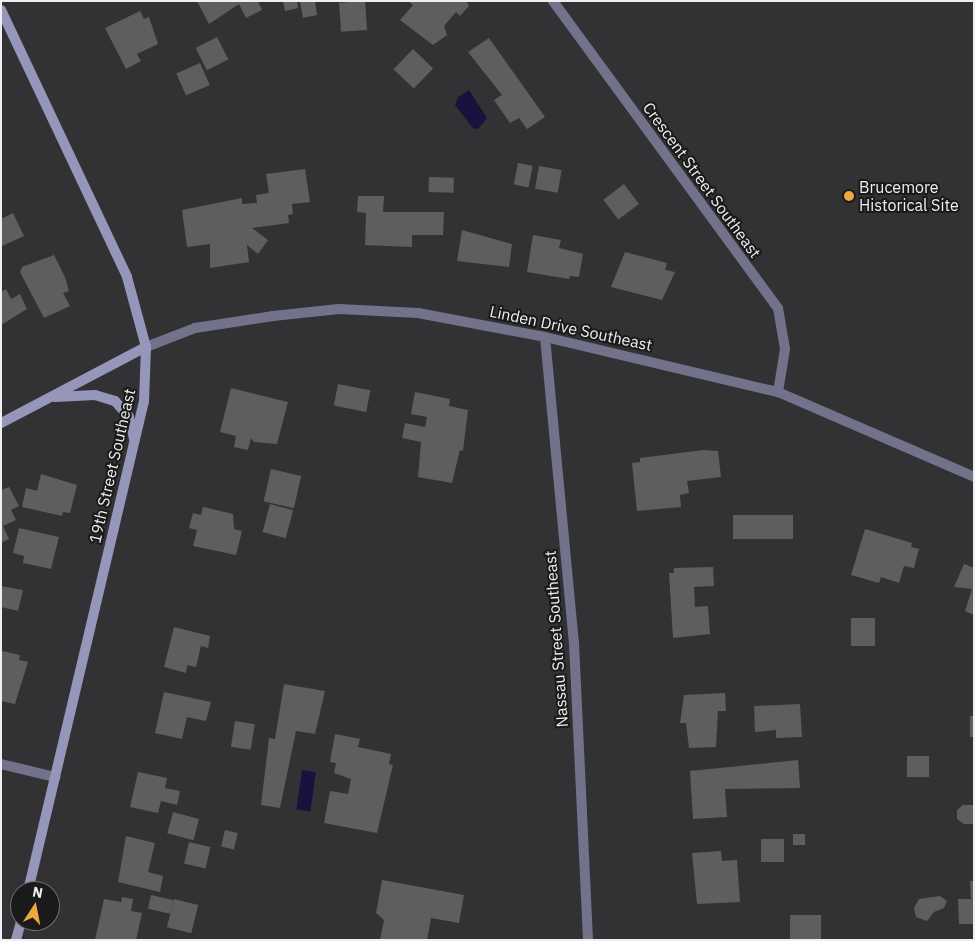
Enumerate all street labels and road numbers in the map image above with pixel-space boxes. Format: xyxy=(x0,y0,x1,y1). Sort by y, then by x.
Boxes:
street label: Crescent Street Southeast xyxy=(639,98,765,262)
street label: Linden Drive Southeast xyxy=(488,301,654,355)
street label: 19th Street Southeast xyxy=(85,387,139,545)
street label: Nassau Street Southeast xyxy=(540,550,572,728)

